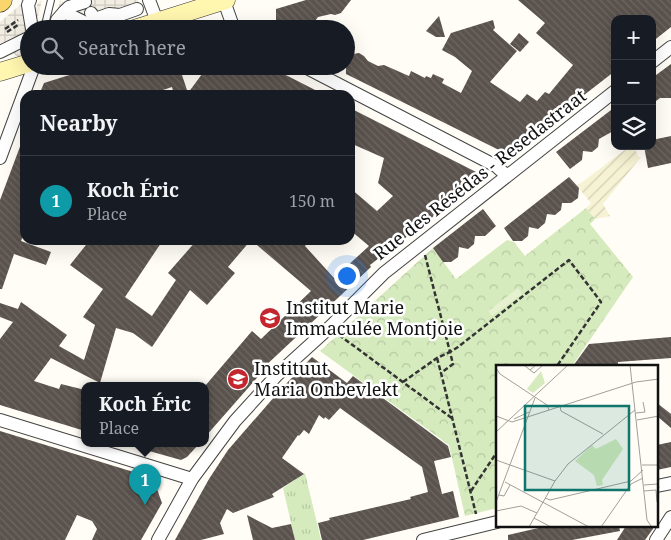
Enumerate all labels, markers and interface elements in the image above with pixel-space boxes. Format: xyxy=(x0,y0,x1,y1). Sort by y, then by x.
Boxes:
map controls xyxy=(611,15,656,150)
button: + xyxy=(611,15,656,60)
search box xyxy=(20,20,355,75)
icon: search xyxy=(38,34,66,62)
text: Search here xyxy=(78,35,186,61)
button: − xyxy=(611,60,656,105)
street label: Rue des Résédas - Resedastraat xyxy=(368,83,591,265)
button: layers xyxy=(611,105,656,150)
text: Nearby xyxy=(40,109,118,137)
text: Koch Éric xyxy=(87,177,179,203)
text: 1 xyxy=(51,190,61,212)
text: 150 m xyxy=(289,190,335,212)
text: Place xyxy=(87,203,127,225)
your location xyxy=(334,263,360,289)
place label: Institut Marie Immaculée Montjoie xyxy=(286,295,463,340)
school or university icon: Institut Marie Immaculée Montjoie xyxy=(258,306,282,330)
place label: Instituut Maria Onbevlekt xyxy=(254,356,398,401)
inset map xyxy=(496,365,658,528)
school or university icon: Instituut Maria Onbevlekt xyxy=(226,367,250,391)
popup xyxy=(81,382,209,447)
text: Koch Éric xyxy=(99,391,191,417)
text: Place xyxy=(99,417,139,439)
pin: 1 xyxy=(129,464,161,505)

